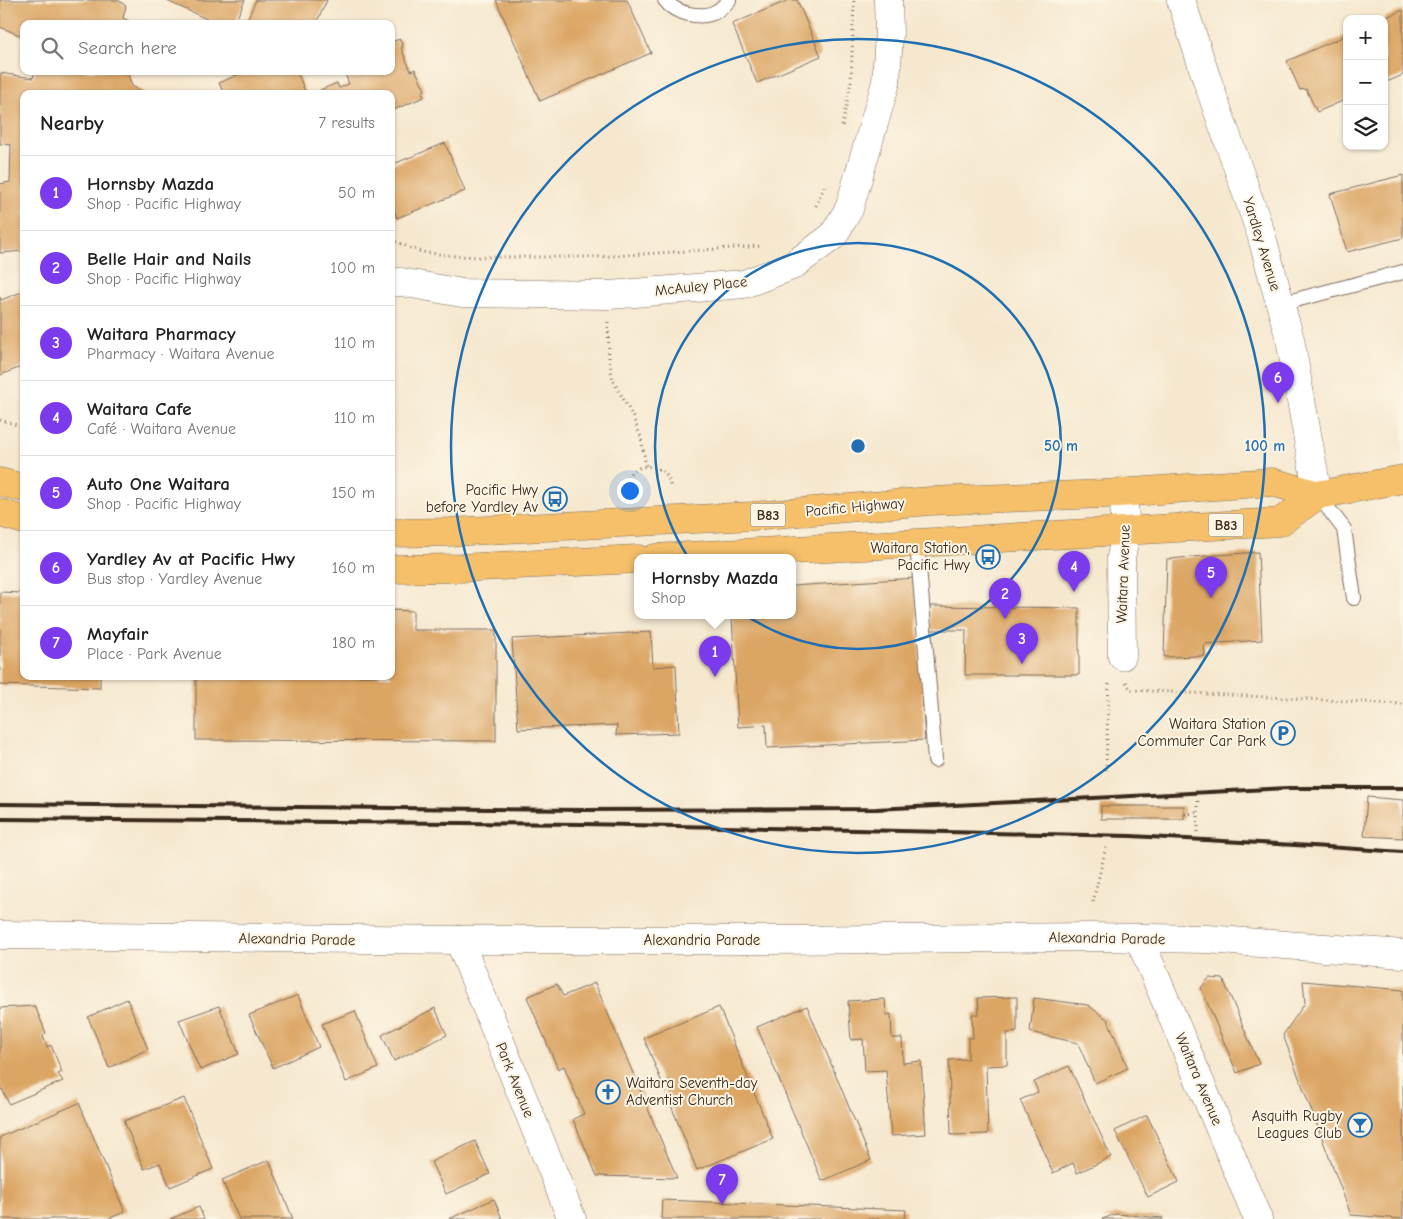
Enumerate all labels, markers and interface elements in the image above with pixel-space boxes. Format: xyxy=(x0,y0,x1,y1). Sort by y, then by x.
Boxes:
map controls xyxy=(1343,15,1388,150)
button: + xyxy=(1343,15,1388,60)
search box xyxy=(20,20,395,75)
icon: search xyxy=(38,34,66,62)
text: Search here xyxy=(78,37,177,59)
button: − xyxy=(1343,60,1388,105)
button: layers xyxy=(1343,105,1388,150)
text: Nearby xyxy=(40,111,104,135)
text: 7 results xyxy=(318,114,375,132)
text: Hornsby Mazda xyxy=(87,173,214,195)
text: 1 xyxy=(53,184,59,202)
text: 50 m xyxy=(338,184,375,202)
text: Shop · Pacific Highway xyxy=(87,195,241,213)
street label: Yardley Avenue xyxy=(1239,195,1285,294)
text: Belle Hair and Nails xyxy=(87,248,251,270)
text: 2 xyxy=(52,259,60,277)
text: 100 m xyxy=(331,259,375,277)
text: Shop · Pacific Highway xyxy=(87,270,241,288)
street label: McAuley Place xyxy=(654,272,749,300)
text: Waitara Pharmacy xyxy=(87,323,236,345)
text: 3 xyxy=(52,334,60,352)
text: 110 m xyxy=(334,334,375,352)
text: Pharmacy · Waitara Avenue xyxy=(87,345,274,363)
pin: 6 xyxy=(1262,362,1294,403)
text: Waitara Cafe xyxy=(87,398,191,420)
text: 4 xyxy=(52,409,60,427)
text: 110 m xyxy=(334,409,375,427)
text: Café · Waitara Avenue xyxy=(87,420,236,438)
centre of rings xyxy=(849,437,867,455)
text: 50 m xyxy=(1044,437,1078,455)
text: 100 m xyxy=(1245,437,1285,455)
text: Auto One Waitara xyxy=(87,473,230,495)
your location xyxy=(617,478,643,504)
place label: Pacific Hwy before Yardley Av xyxy=(426,481,539,516)
text: 5 xyxy=(52,484,60,502)
text: 150 m xyxy=(332,484,375,502)
bus stop icon: Pacific Hwy before Yardley Av xyxy=(542,486,568,512)
street label: Pacific Highway xyxy=(805,494,906,520)
text: Shop · Pacific Highway xyxy=(87,495,241,513)
road number: B83 xyxy=(750,504,786,526)
road number: B83 xyxy=(1208,514,1244,536)
street label: Waitara Avenue xyxy=(1112,524,1134,624)
place label: Waitara Station, Pacific Hwy xyxy=(871,539,970,574)
bus stop icon: Waitara Station, Pacific Hwy xyxy=(975,544,1001,570)
text: Yardley Av at Pacific Hwy xyxy=(87,548,295,570)
pin: 4 xyxy=(1058,551,1090,592)
popup xyxy=(634,554,796,619)
pin: 5 xyxy=(1195,557,1227,598)
text: 6 xyxy=(52,559,60,577)
text: 160 m xyxy=(332,559,375,577)
text: Hornsby Mazda xyxy=(651,567,779,589)
text: Bus stop · Yardley Avenue xyxy=(87,570,262,588)
pin: 2 xyxy=(989,578,1021,619)
text: Shop xyxy=(651,589,686,607)
text: Mayfair xyxy=(87,623,148,645)
pin: 3 xyxy=(1006,623,1038,664)
text: 7 xyxy=(52,634,60,652)
text: 180 m xyxy=(332,634,375,652)
pin: 1 xyxy=(699,636,731,677)
text: Place · Park Avenue xyxy=(87,645,222,663)
place label: Waitara Station Commuter Car Park xyxy=(1137,715,1267,750)
parking icon: Waitara Station Commuter Car Park xyxy=(1270,720,1296,746)
street label: Alexandria Parade xyxy=(1048,928,1166,948)
street label: Alexandria Parade xyxy=(238,929,356,949)
street label: Alexandria Parade xyxy=(644,931,761,949)
street label: Waitara Avenue xyxy=(1171,1030,1227,1128)
street label: Park Avenue xyxy=(492,1040,538,1121)
place label: Waitara Seventh-day Adventist Church xyxy=(626,1074,758,1109)
church icon: Waitara Seventh-day Adventist Church xyxy=(595,1079,621,1105)
place label: Asquith Rugby Leagues Club xyxy=(1252,1107,1342,1142)
bar icon: Asquith Rugby Leagues Club xyxy=(1347,1112,1373,1138)
pin: 7 xyxy=(706,1164,738,1205)

